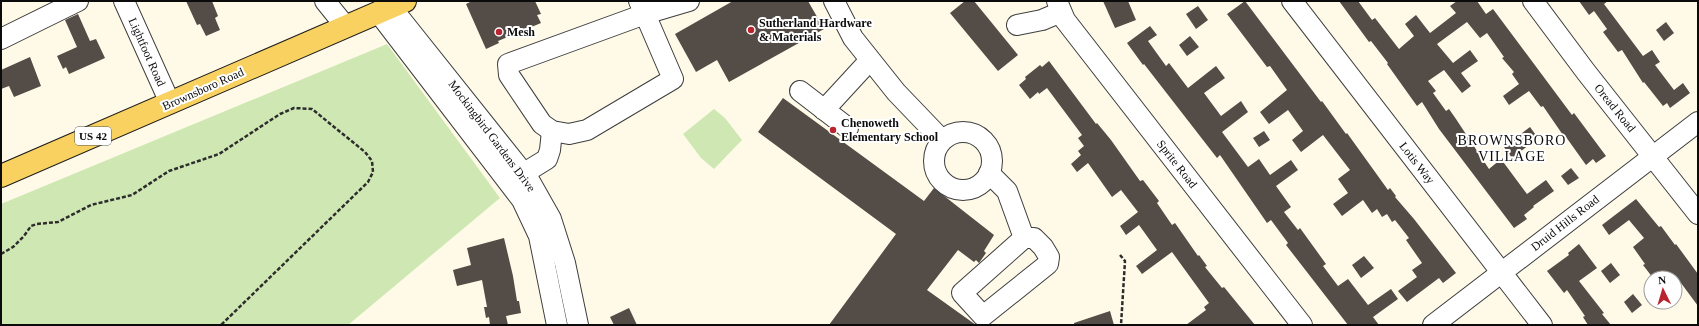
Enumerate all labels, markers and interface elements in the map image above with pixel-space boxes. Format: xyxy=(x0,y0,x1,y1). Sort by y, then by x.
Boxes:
street label: Lightfoot Road xyxy=(126,16,168,88)
place label: Sutherland Hardware & Materials xyxy=(759,16,872,44)
place label: Mesh xyxy=(507,25,535,39)
marker: Sutherland Hardware & Materials xyxy=(746,25,756,35)
marker: Mesh xyxy=(494,27,504,37)
street label: Brownsboro Road xyxy=(160,65,246,113)
street label: Mockingbird Gardens Drive xyxy=(445,77,539,195)
street label: Oread Road xyxy=(1591,81,1639,135)
place label: Chenoweth Elementary School xyxy=(841,116,939,144)
marker: Chenoweth Elementary School xyxy=(828,125,838,135)
road number: US 42 xyxy=(75,127,111,145)
district label: BROWNSBORO VILLAGE xyxy=(1458,133,1566,164)
street label: Sprite Road xyxy=(1154,137,1200,191)
street label: Lotis Way xyxy=(1396,139,1438,187)
street label: Druid Hills Road xyxy=(1528,192,1602,254)
north arrow xyxy=(1643,270,1683,310)
text: N xyxy=(1658,274,1667,286)

